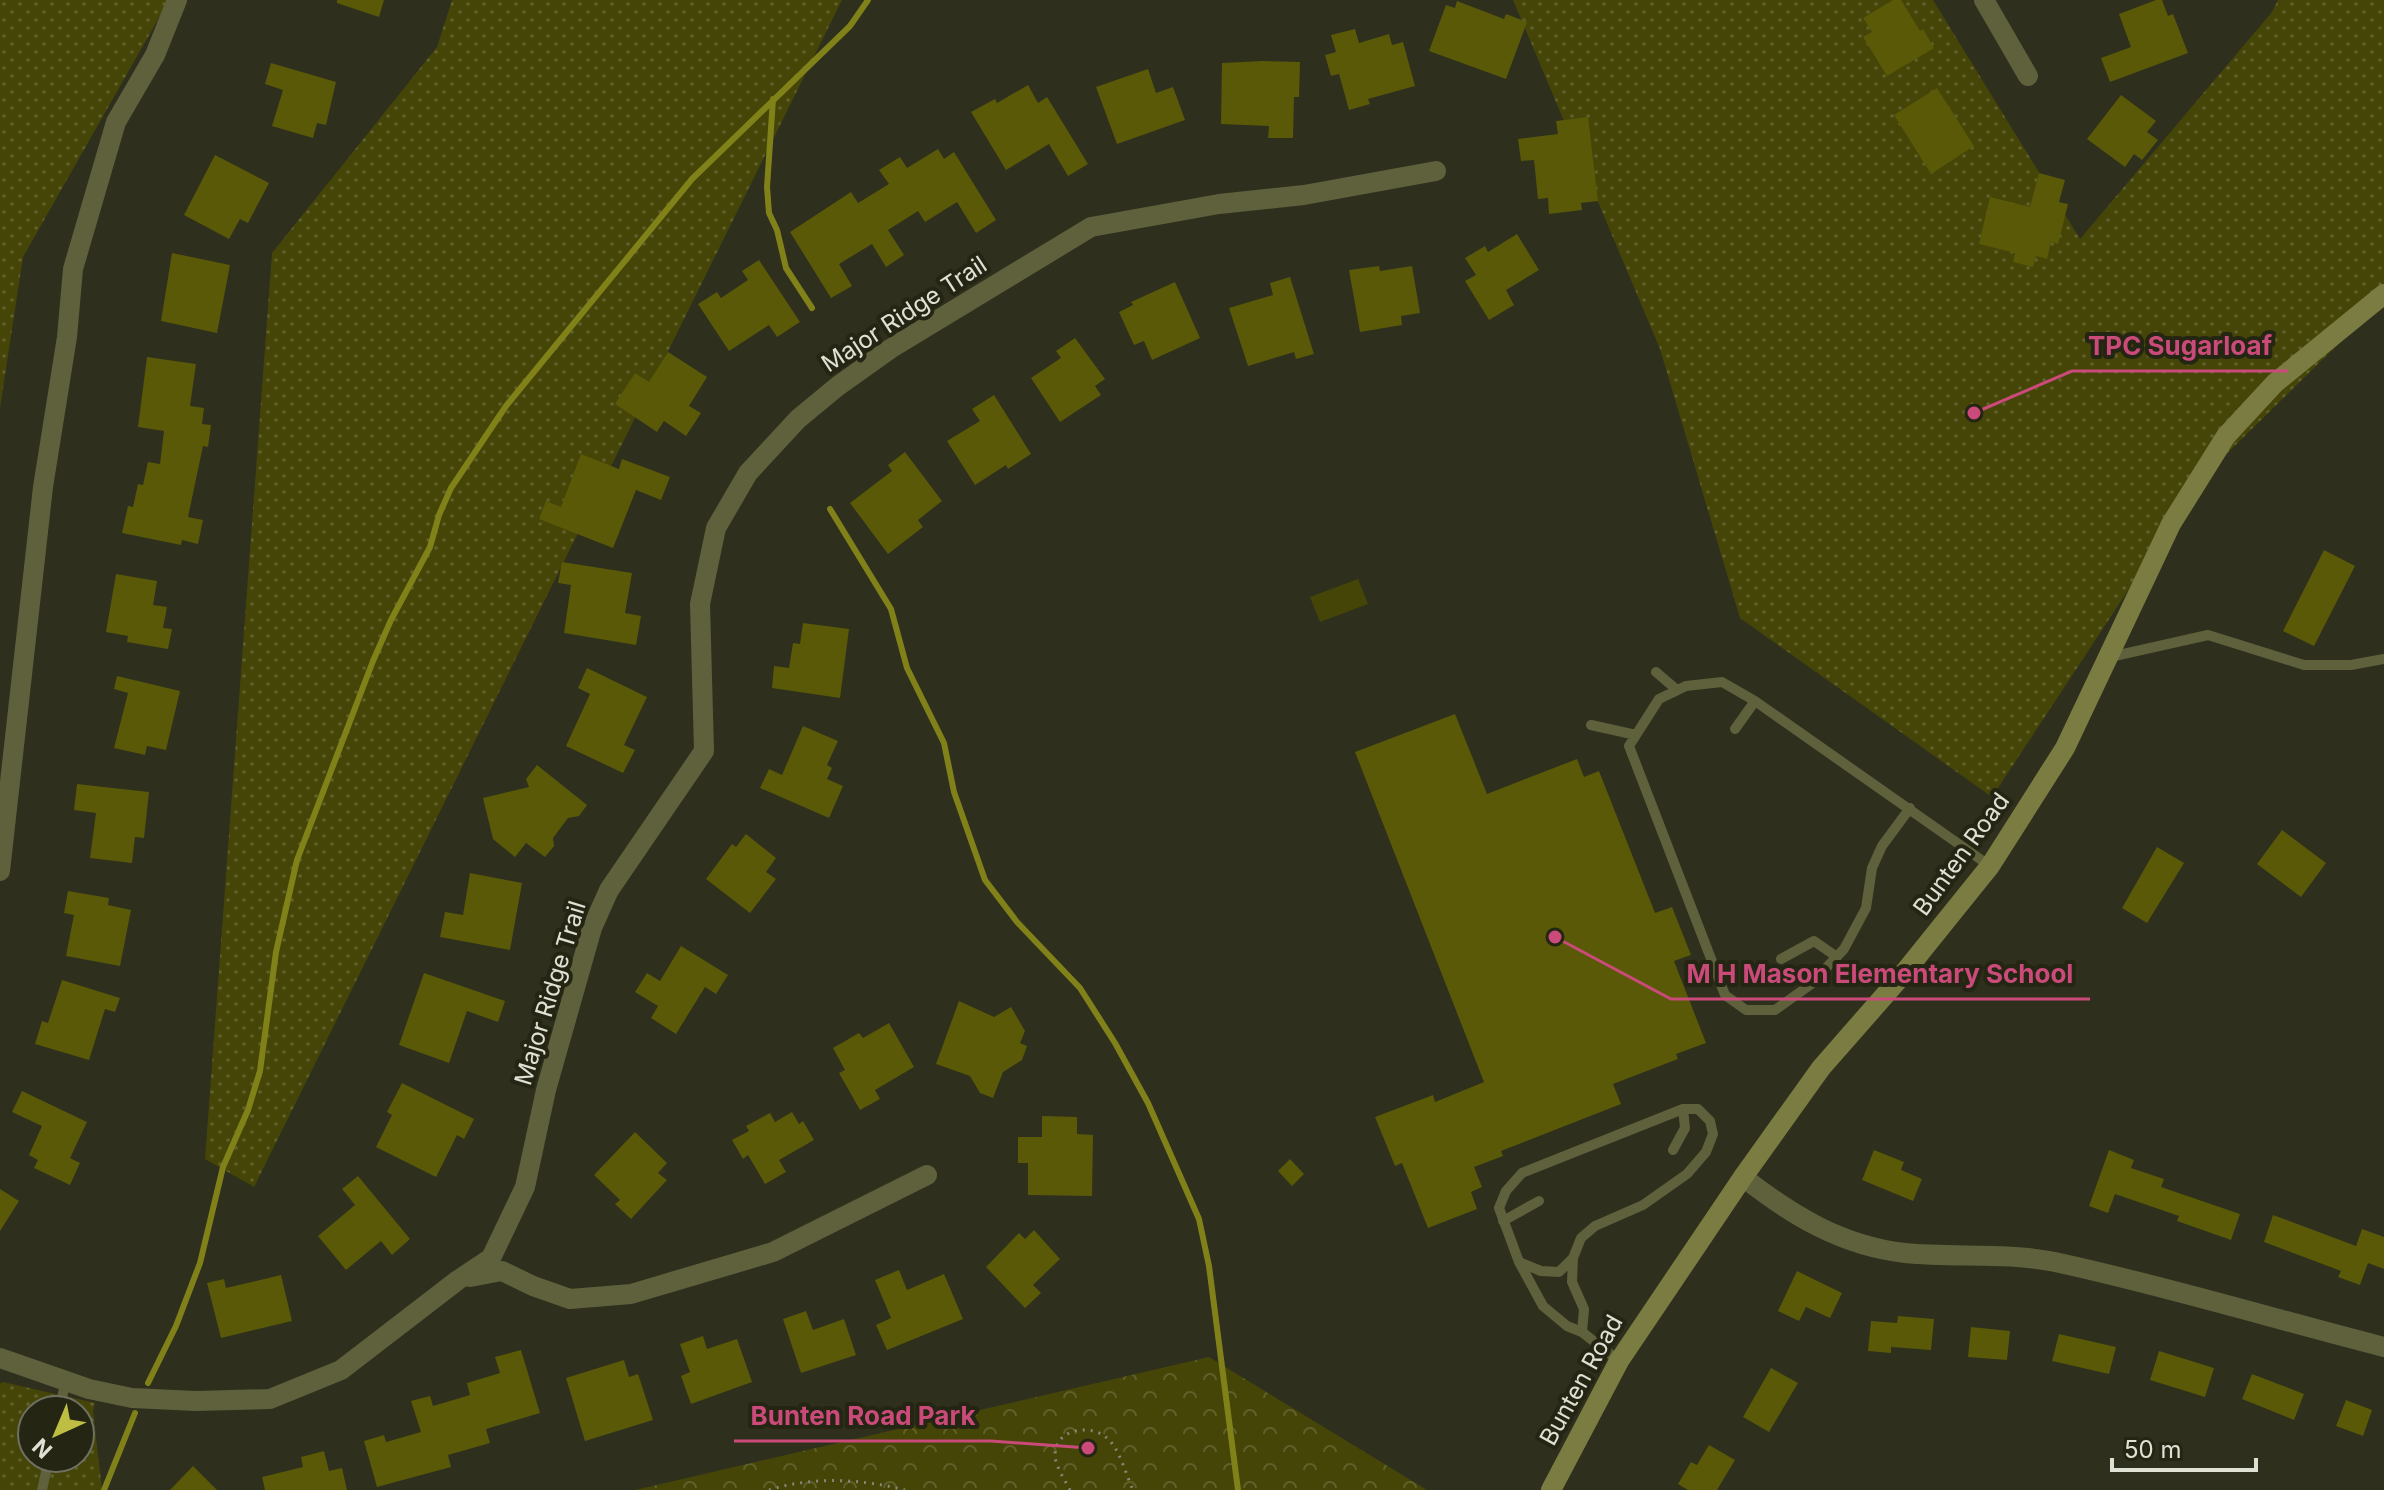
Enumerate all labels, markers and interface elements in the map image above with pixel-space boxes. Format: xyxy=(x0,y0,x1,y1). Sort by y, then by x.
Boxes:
street label: Major Ridge Trail xyxy=(816,250,992,378)
callout: TPC Sugarloaf xyxy=(2072,321,2288,371)
text: TPC Sugarloaf xyxy=(2088,330,2273,361)
street label: Bunten Road xyxy=(1907,787,2015,921)
street label: Major Ridge Trail xyxy=(508,898,592,1088)
callout: M H Mason Elementary School xyxy=(1671,949,2090,999)
text: M H Mason Elementary School xyxy=(1687,958,2073,989)
street label: Bunten Road xyxy=(1533,1310,1629,1450)
callout: Bunten Road Park xyxy=(734,1391,991,1441)
north arrow xyxy=(16,1394,96,1474)
text: Bunten Road Park xyxy=(751,1400,975,1431)
scale bar xyxy=(2112,1422,2256,1472)
text: N xyxy=(27,1433,57,1464)
text: 50 m xyxy=(2124,1435,2182,1464)

